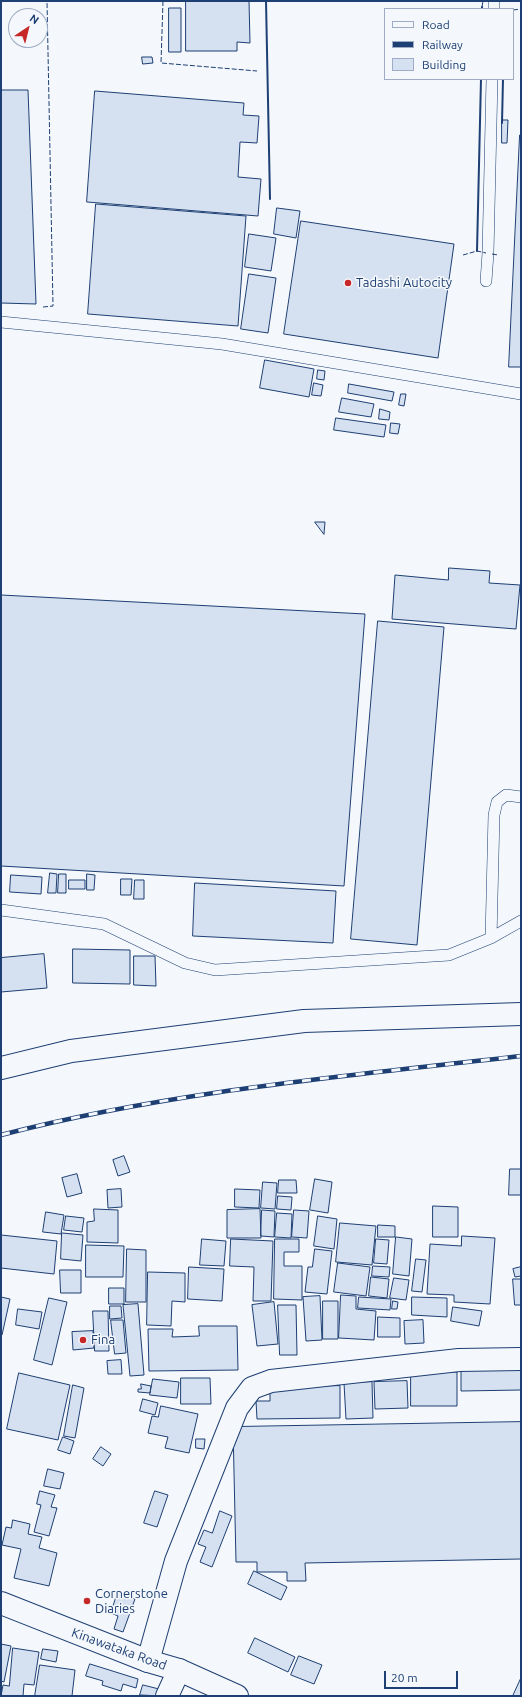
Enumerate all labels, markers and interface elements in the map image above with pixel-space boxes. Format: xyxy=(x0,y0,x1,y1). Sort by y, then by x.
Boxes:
north arrow xyxy=(8,8,48,48)
legend xyxy=(384,8,514,80)
text: N xyxy=(28,12,41,26)
text: Road xyxy=(422,18,450,31)
text: Railway xyxy=(422,38,463,51)
text: Building xyxy=(422,58,466,71)
place label: Tadashi Autocity xyxy=(356,275,452,291)
marker: Tadashi Autocity xyxy=(343,278,353,288)
place label: Fina xyxy=(91,1332,115,1348)
marker: Fina xyxy=(78,1335,88,1345)
place label: Cornerstone Diaries xyxy=(95,1586,168,1617)
marker: Cornerstone Diaries xyxy=(82,1596,92,1606)
street label: Kinawataka Road xyxy=(69,1625,169,1673)
scale bar xyxy=(386,1663,460,1689)
text: 20 m xyxy=(391,1671,418,1684)

